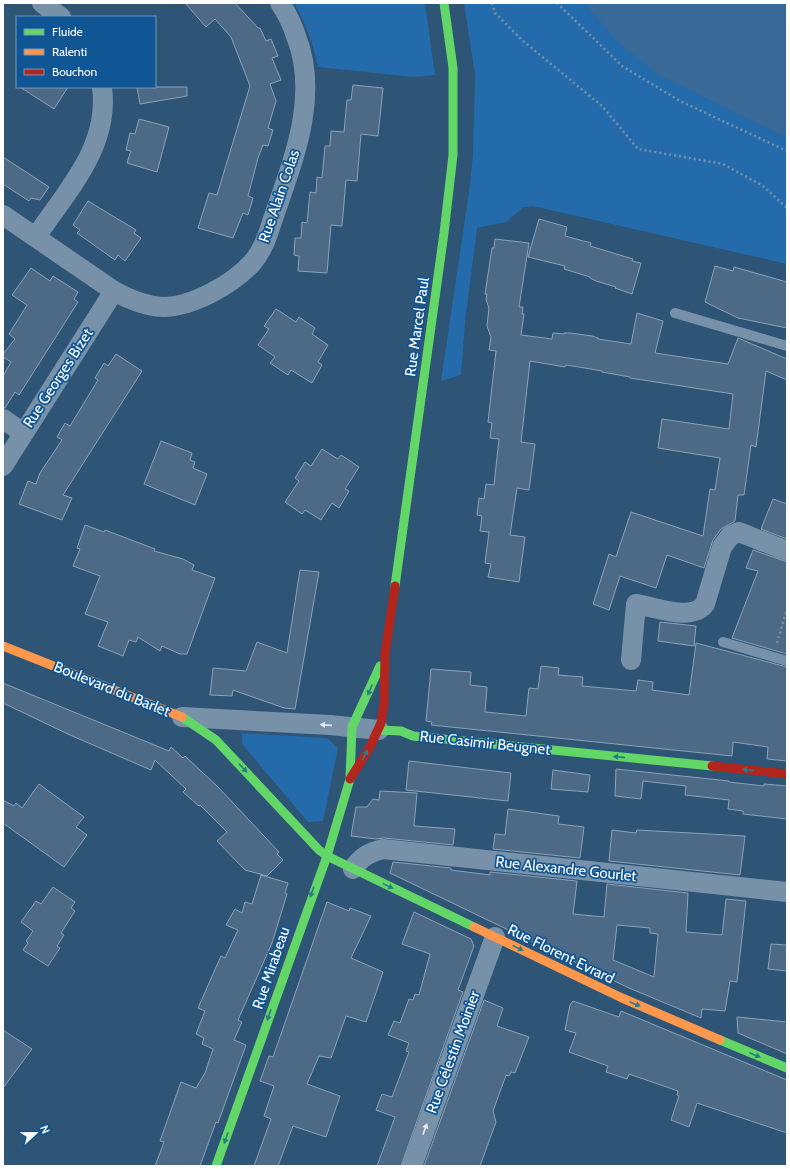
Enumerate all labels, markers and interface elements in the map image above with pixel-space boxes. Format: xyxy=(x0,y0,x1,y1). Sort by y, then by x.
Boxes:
legend xyxy=(16,16,156,88)
text: Fluide xyxy=(52,24,83,39)
text: Ralenti xyxy=(52,44,87,59)
text: Bouchon xyxy=(52,64,98,79)
street label: Rue Alain Colas xyxy=(255,147,303,245)
street label: Rue Marcel Paul xyxy=(401,276,433,378)
street label: Rue Georges Bizet xyxy=(19,325,97,431)
street label: Boulevard du Barlet xyxy=(51,658,173,720)
one-way arrow xyxy=(367,684,373,695)
one-way arrow xyxy=(320,722,332,729)
street label: Rue Casimir Beugnet xyxy=(419,727,551,759)
one-way arrow xyxy=(362,749,368,761)
one-way arrow xyxy=(613,753,625,760)
one-way arrow xyxy=(238,763,248,773)
one-way arrow xyxy=(742,766,754,773)
street label: Rue Alexandre Gourlet xyxy=(495,853,637,885)
one-way arrow xyxy=(382,883,393,889)
one-way arrow xyxy=(309,887,315,899)
street label: Rue Florent Evrard xyxy=(505,920,617,988)
street label: Rue Mirabeau xyxy=(249,924,293,1012)
one-way arrow xyxy=(512,945,523,951)
street label: Rue Célestin Moinier xyxy=(422,988,484,1116)
one-way arrow xyxy=(629,1001,641,1007)
one-way arrow xyxy=(266,1009,272,1021)
one-way arrow xyxy=(749,1052,760,1058)
north arrow xyxy=(16,1113,56,1153)
text: N xyxy=(37,1123,53,1135)
one-way arrow xyxy=(422,1123,428,1135)
one-way arrow xyxy=(223,1132,229,1144)

